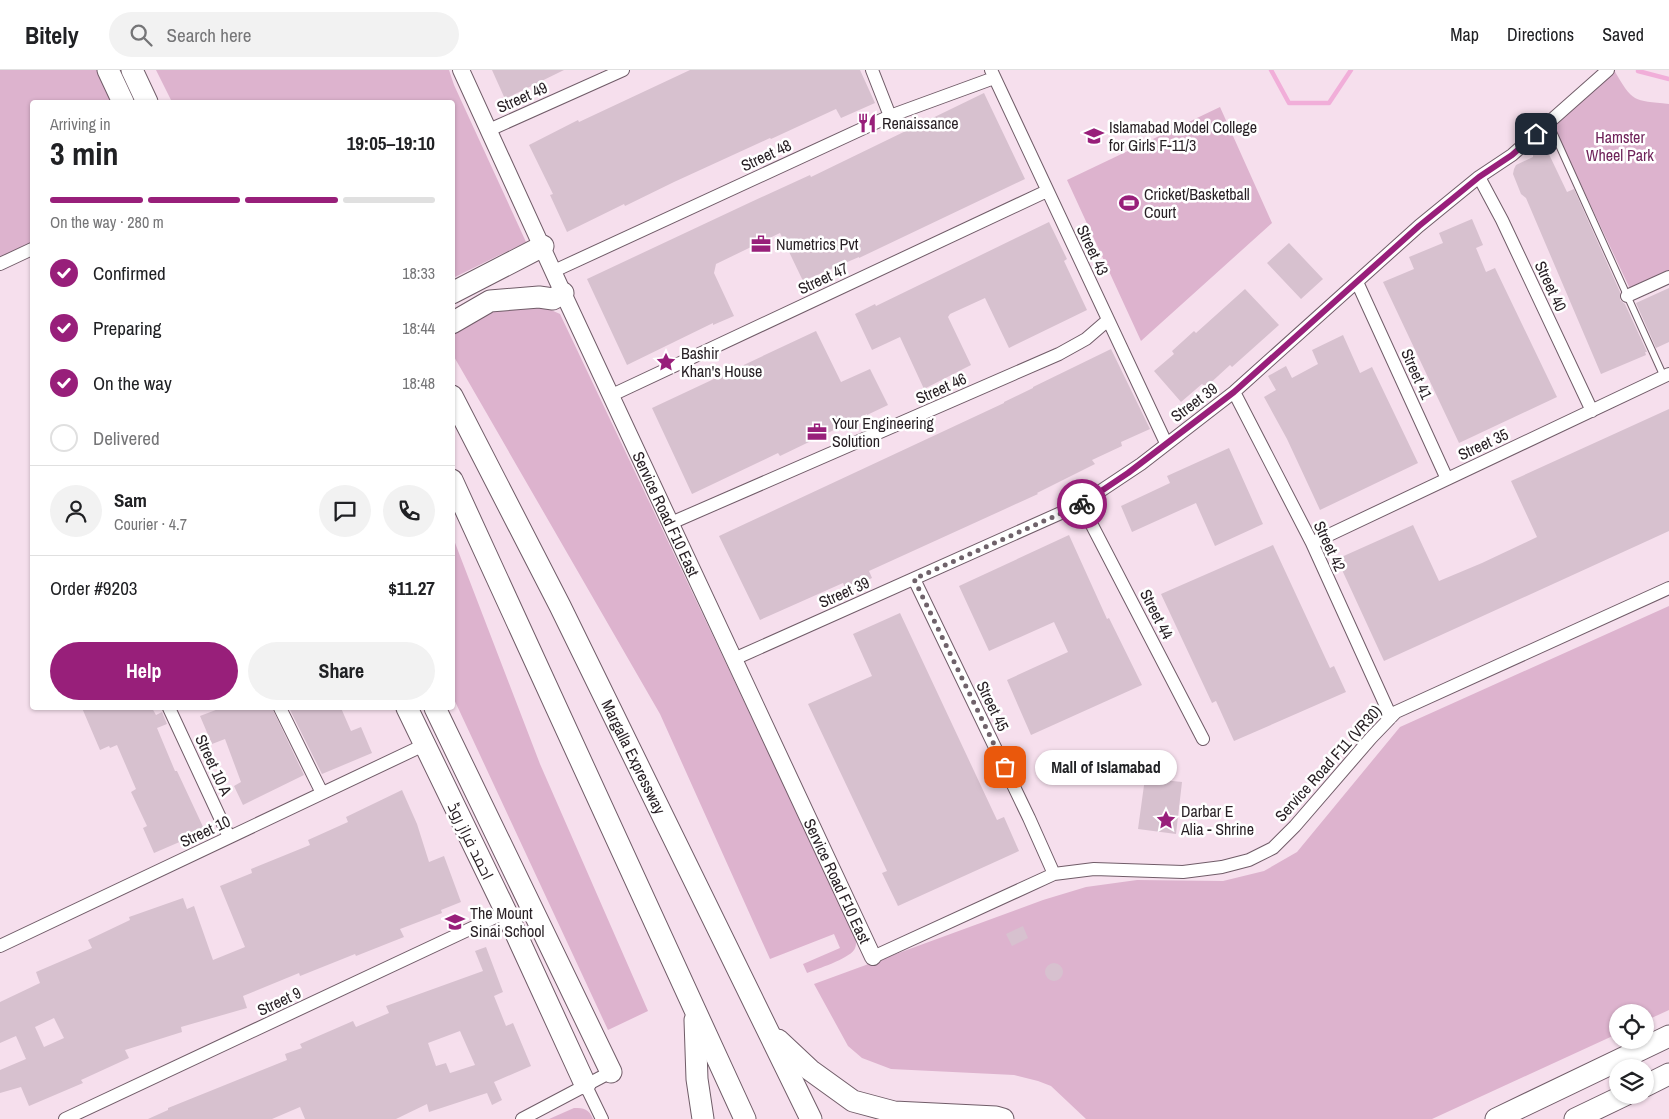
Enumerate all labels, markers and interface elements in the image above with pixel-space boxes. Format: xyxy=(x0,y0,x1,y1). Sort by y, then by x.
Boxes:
search box xyxy=(109,12,459,57)
text: Bitely xyxy=(25,19,79,51)
icon: search xyxy=(127,21,155,49)
text: Search here xyxy=(167,22,251,48)
text: Map xyxy=(1450,22,1479,47)
text: Directions xyxy=(1507,22,1574,47)
text: Saved xyxy=(1602,22,1644,47)
street label: Street 49 xyxy=(493,76,551,118)
restaurant icon: Renaissance xyxy=(856,112,878,134)
place label: Renaissance xyxy=(882,112,959,134)
text: Arriving in xyxy=(50,113,111,135)
pin xyxy=(1515,113,1557,155)
place label: Islamabad Model College for Girls F-11/3 xyxy=(1109,116,1257,156)
icon: home xyxy=(1522,120,1550,148)
school or university icon: Islamabad Model College for Girls F-11/3 xyxy=(1083,125,1105,147)
park label: Hamster Wheel Park xyxy=(1586,126,1654,166)
text: 19:05–19:10 xyxy=(347,130,435,156)
text: 3 min xyxy=(50,132,119,175)
street label: Street 48 xyxy=(737,134,795,176)
place label: Cricket/Basketball Court xyxy=(1144,183,1250,223)
sports icon: Cricket/Basketball Court xyxy=(1118,192,1140,214)
text: On the way · 280 m xyxy=(50,211,164,233)
street label: Street 43 xyxy=(1072,221,1114,279)
office icon: Numetrics Pvt xyxy=(750,233,772,255)
place label: Numetrics Pvt xyxy=(776,233,859,255)
street label: Street 47 xyxy=(794,257,852,299)
street label: Street 40 xyxy=(1530,257,1572,315)
icon: check xyxy=(50,259,78,287)
text: Confirmed xyxy=(93,260,166,286)
text: 18:33 xyxy=(402,262,435,284)
icon: check xyxy=(50,314,78,342)
text: Preparing xyxy=(93,315,161,341)
text: 18:44 xyxy=(402,317,435,339)
place label: Bashir Khan's House xyxy=(681,342,762,382)
street label: Street 41 xyxy=(1396,345,1438,403)
place icon: Bashir Khan's House xyxy=(655,351,677,373)
street label: Street 46 xyxy=(912,367,970,409)
icon: check xyxy=(50,369,78,397)
text: On the way xyxy=(93,370,172,396)
text: 18:48 xyxy=(402,372,435,394)
street label: Street 39 xyxy=(1166,377,1222,427)
place label: Your Engineering Solution xyxy=(832,412,935,452)
office icon: Your Engineering Solution xyxy=(806,421,828,443)
street label: Street 35 xyxy=(1454,423,1512,465)
text: Delivered xyxy=(93,425,160,451)
street label: Service Road F10 East xyxy=(627,448,705,580)
courier xyxy=(1057,479,1107,529)
button: person xyxy=(50,485,102,537)
button: chat xyxy=(319,485,371,537)
button: phone xyxy=(383,485,435,537)
text: Sam xyxy=(114,487,147,513)
icon: bike xyxy=(1068,490,1096,518)
text: Courier · 4.7 xyxy=(114,513,187,535)
street label: Street 42 xyxy=(1309,517,1351,575)
street label: Street 39 xyxy=(815,571,873,613)
text: Order #9203 xyxy=(50,575,137,601)
text: $11.27 xyxy=(388,575,435,601)
street label: Street 44 xyxy=(1135,585,1179,643)
button: Help xyxy=(50,642,238,700)
button: Share xyxy=(248,642,435,700)
street label: Street 45 xyxy=(971,677,1015,735)
street label: Margalla Expressway xyxy=(596,696,671,818)
street label: Service Road F11 (VR30) xyxy=(1270,700,1386,826)
street label: Street 10 A xyxy=(190,731,238,799)
pin xyxy=(984,746,1026,788)
callout: Mall of Islamabad xyxy=(1035,750,1178,784)
icon: bag xyxy=(991,753,1019,781)
text: Mall of Islamabad xyxy=(1051,756,1161,778)
street label: احمد فراز روڈ xyxy=(443,799,499,883)
place label: Darbar E Alia - Shrine xyxy=(1180,800,1254,840)
place icon: Darbar E Alia - Shrine xyxy=(1155,809,1177,831)
street label: Street 10 xyxy=(176,810,234,852)
street label: Service Road F10 East xyxy=(799,815,876,947)
place label: The Mount Sinai School xyxy=(470,902,544,942)
school or university icon: The Mount Sinai School xyxy=(444,911,466,933)
street label: Street 9 xyxy=(254,981,304,1021)
map controls xyxy=(1609,1004,1654,1104)
button: locate xyxy=(1609,1004,1654,1049)
button: layers xyxy=(1609,1059,1654,1104)

